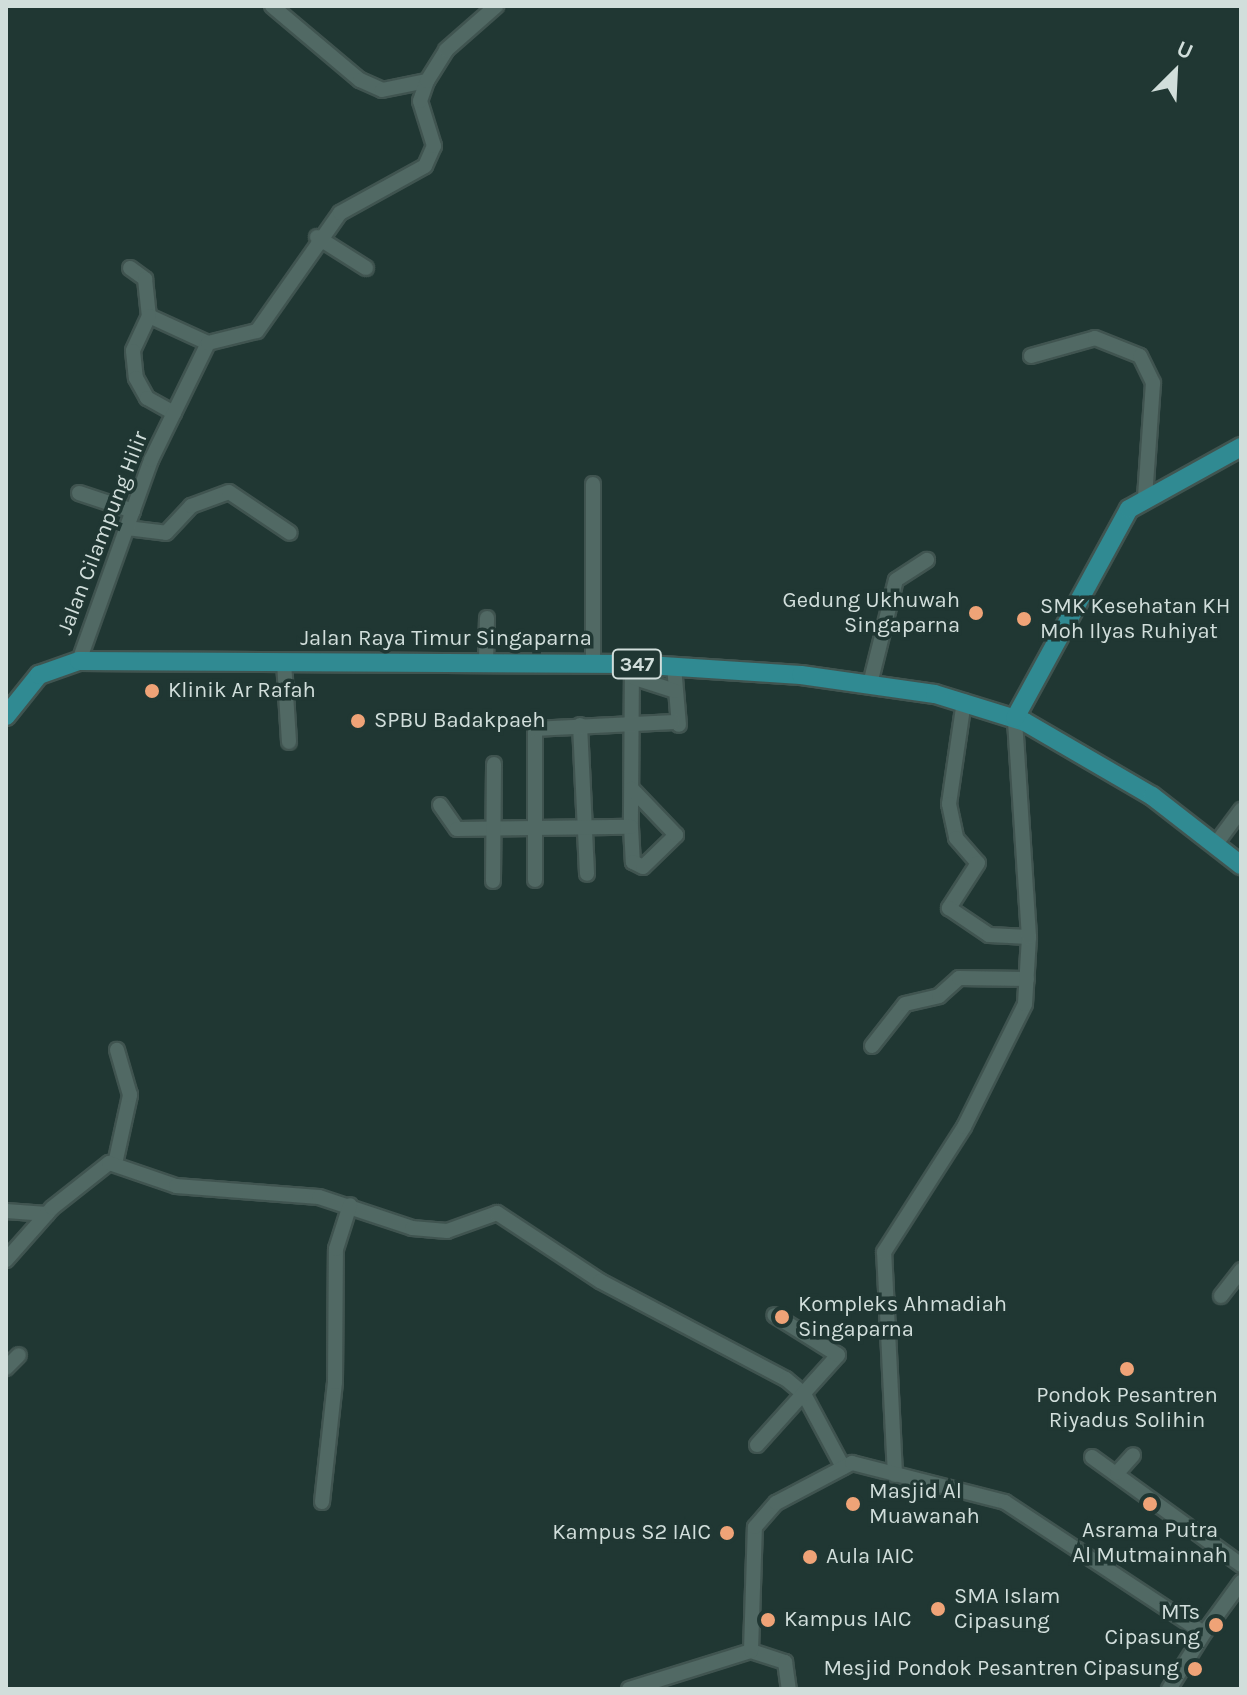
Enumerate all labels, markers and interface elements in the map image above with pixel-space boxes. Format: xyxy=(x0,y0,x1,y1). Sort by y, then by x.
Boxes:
north arrow xyxy=(1135,32,1215,112)
text: U xyxy=(1173,35,1197,65)
street label: Jalan Cilampung Hilir xyxy=(52,428,154,638)
place label: Gedung Ukhuwah Singaparna xyxy=(783,587,960,638)
place label: SMK Kesehatan KH Moh Ilyas Ruhiyat xyxy=(1040,593,1230,644)
marker: Gedung Ukhuwah Singaparna xyxy=(967,604,985,622)
marker: SMK Kesehatan KH Moh Ilyas Ruhiyat xyxy=(1015,610,1033,628)
street label: Jalan Raya Timur Singaparna xyxy=(300,626,592,652)
road number: 347 xyxy=(611,648,663,680)
place label: Klinik Ar Rafah xyxy=(168,678,316,704)
marker: Klinik Ar Rafah xyxy=(143,682,161,700)
place label: SPBU Badakpaeh xyxy=(374,708,546,734)
marker: SPBU Badakpaeh xyxy=(349,712,367,730)
place label: Kompleks Ahmadiah Singaparna xyxy=(798,1291,1007,1342)
marker: Kompleks Ahmadiah Singaparna xyxy=(773,1308,791,1326)
marker: Pondok Pesantren Riyadus Solihin xyxy=(1118,1360,1136,1378)
place label: Pondok Pesantren Riyadus Solihin xyxy=(1036,1382,1218,1434)
place label: Masjid Al Muawanah xyxy=(869,1478,980,1530)
marker: Masjid Al Muawanah xyxy=(844,1495,862,1513)
marker: Asrama Putra Al Mutmainnah xyxy=(1141,1495,1159,1513)
place label: Asrama Putra Al Mutmainnah xyxy=(1072,1517,1228,1568)
place label: Kampus S2 IAIC xyxy=(552,1520,711,1546)
marker: Kampus S2 IAIC xyxy=(718,1524,736,1542)
place label: Aula IAIC xyxy=(826,1544,914,1570)
marker: Aula IAIC xyxy=(801,1548,819,1566)
place label: SMA Islam Cipasung xyxy=(954,1583,1060,1634)
place label: MTs Cipasung xyxy=(1104,1599,1200,1650)
marker: SMA Islam Cipasung xyxy=(929,1600,947,1618)
place label: Kampus IAIC xyxy=(784,1607,911,1633)
marker: Kampus IAIC xyxy=(759,1611,777,1629)
marker: MTs Cipasung xyxy=(1207,1616,1225,1634)
place label: Mesjid Pondok Pesantren Cipasung xyxy=(824,1656,1179,1682)
marker: Mesjid Pondok Pesantren Cipasung xyxy=(1186,1660,1204,1678)

